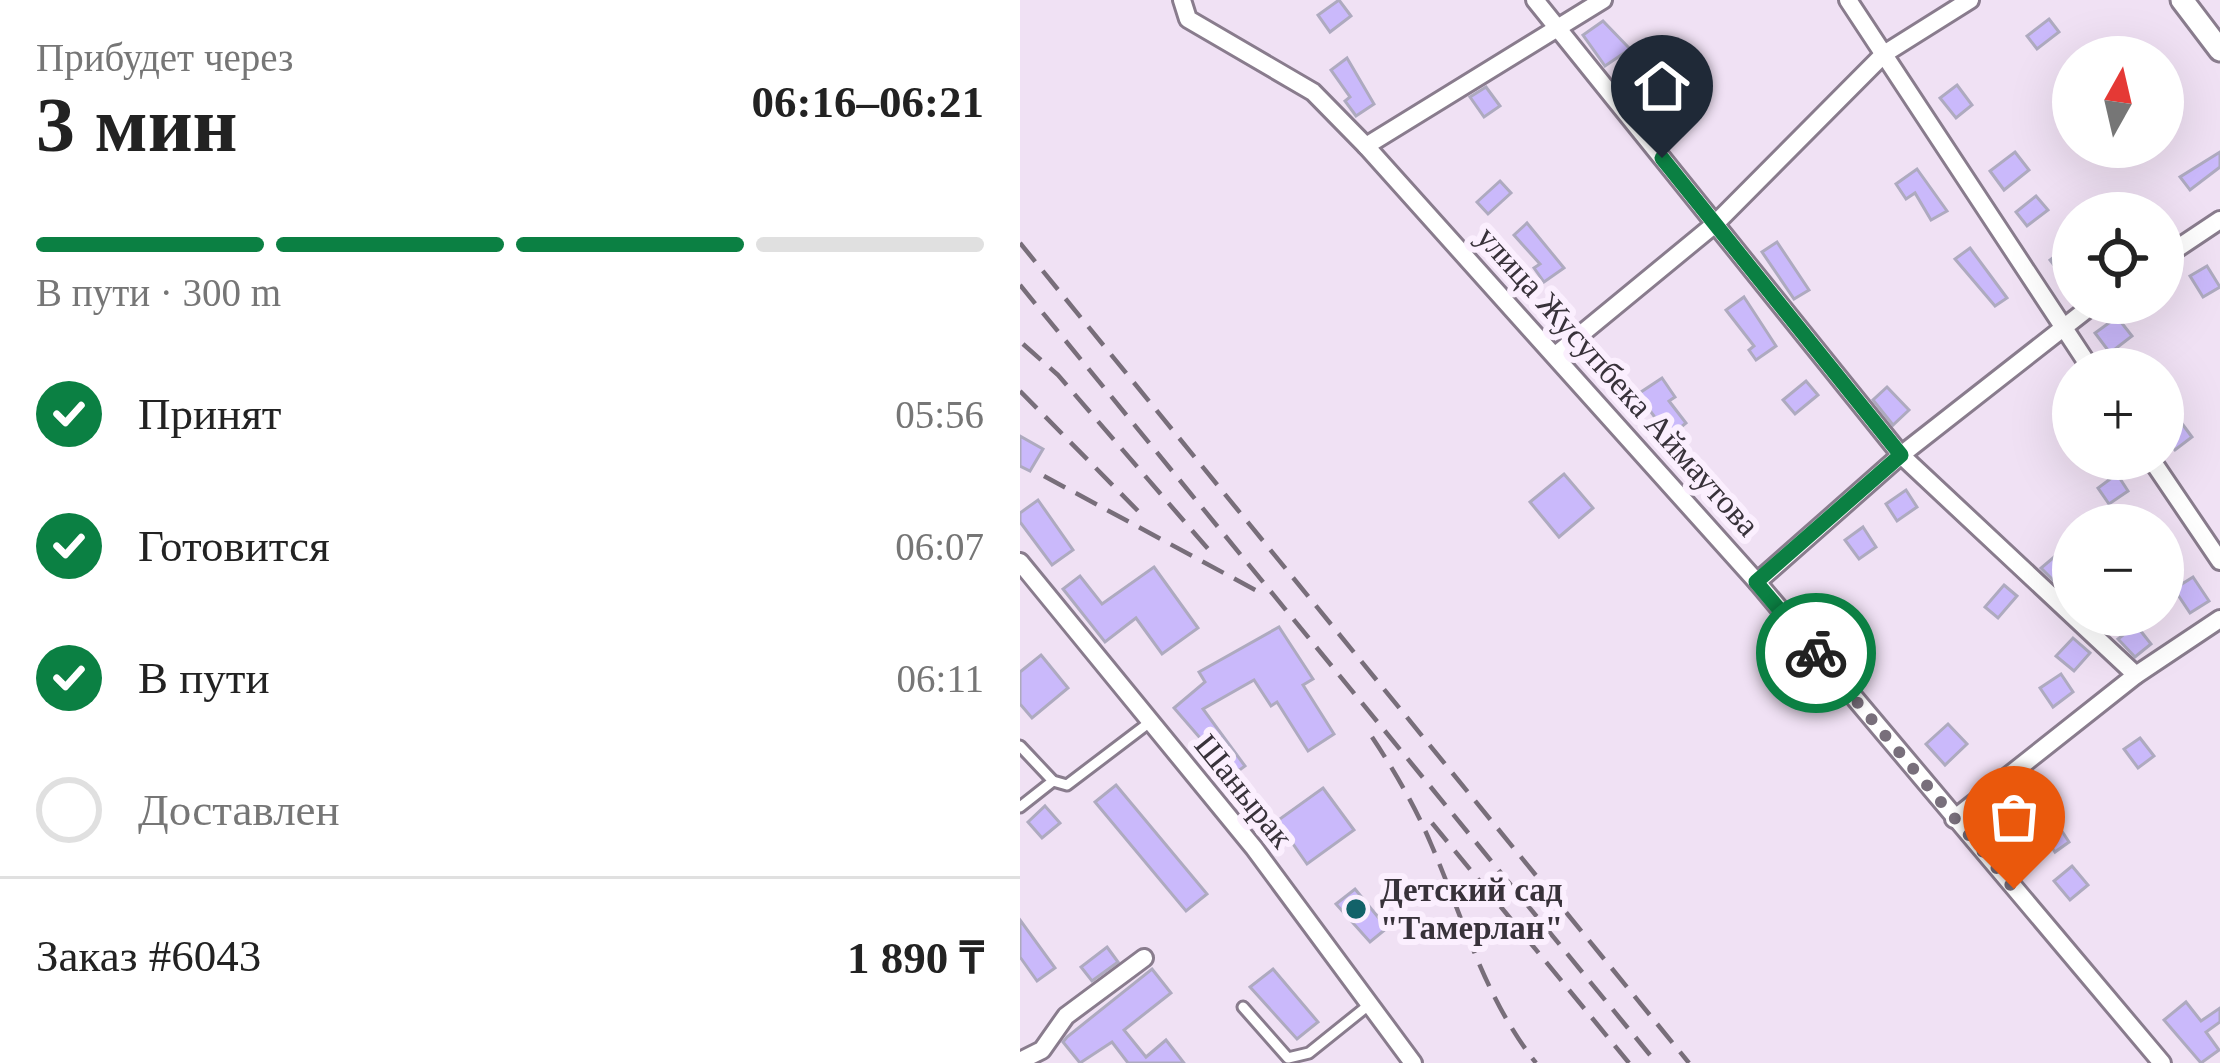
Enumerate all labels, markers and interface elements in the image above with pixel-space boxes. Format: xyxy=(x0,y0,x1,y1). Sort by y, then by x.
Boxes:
pin xyxy=(1611,35,1713,158)
text: Прибудет через xyxy=(36,36,294,79)
north arrow xyxy=(2052,36,2184,168)
map controls xyxy=(2052,36,2184,636)
icon: home xyxy=(1629,53,1695,119)
text: 06:16–06:21 xyxy=(752,77,984,127)
text: 3 мин xyxy=(36,81,238,168)
button: locate xyxy=(2052,192,2184,324)
street label: улица Жусупбека Аймаутова xyxy=(1469,219,1767,543)
text: В пути · 300 m xyxy=(36,271,281,314)
button: + xyxy=(2052,348,2184,480)
icon: check xyxy=(36,381,102,447)
text: Принят xyxy=(138,389,282,439)
text: 05:56 xyxy=(895,393,984,436)
button: − xyxy=(2052,504,2184,636)
icon: check xyxy=(36,513,102,579)
text: Готовится xyxy=(138,521,330,571)
text: 06:07 xyxy=(895,525,984,568)
courier xyxy=(1756,593,1876,713)
icon: bike xyxy=(1783,620,1849,686)
icon: check xyxy=(36,645,102,711)
text: В пути xyxy=(138,653,270,703)
text: 06:11 xyxy=(897,657,984,700)
street label: Шанырак xyxy=(1188,727,1301,856)
pin xyxy=(1963,766,2065,889)
icon: bag xyxy=(1981,784,2047,850)
text: Доставлен xyxy=(138,785,340,835)
place label: Детский сад "Тамерлан" xyxy=(1380,872,1563,946)
marker: Детский сад "Тамерлан" xyxy=(1343,896,1369,922)
text: Заказ #6043 xyxy=(36,931,261,981)
text: 1 890 ₸ xyxy=(847,933,984,983)

